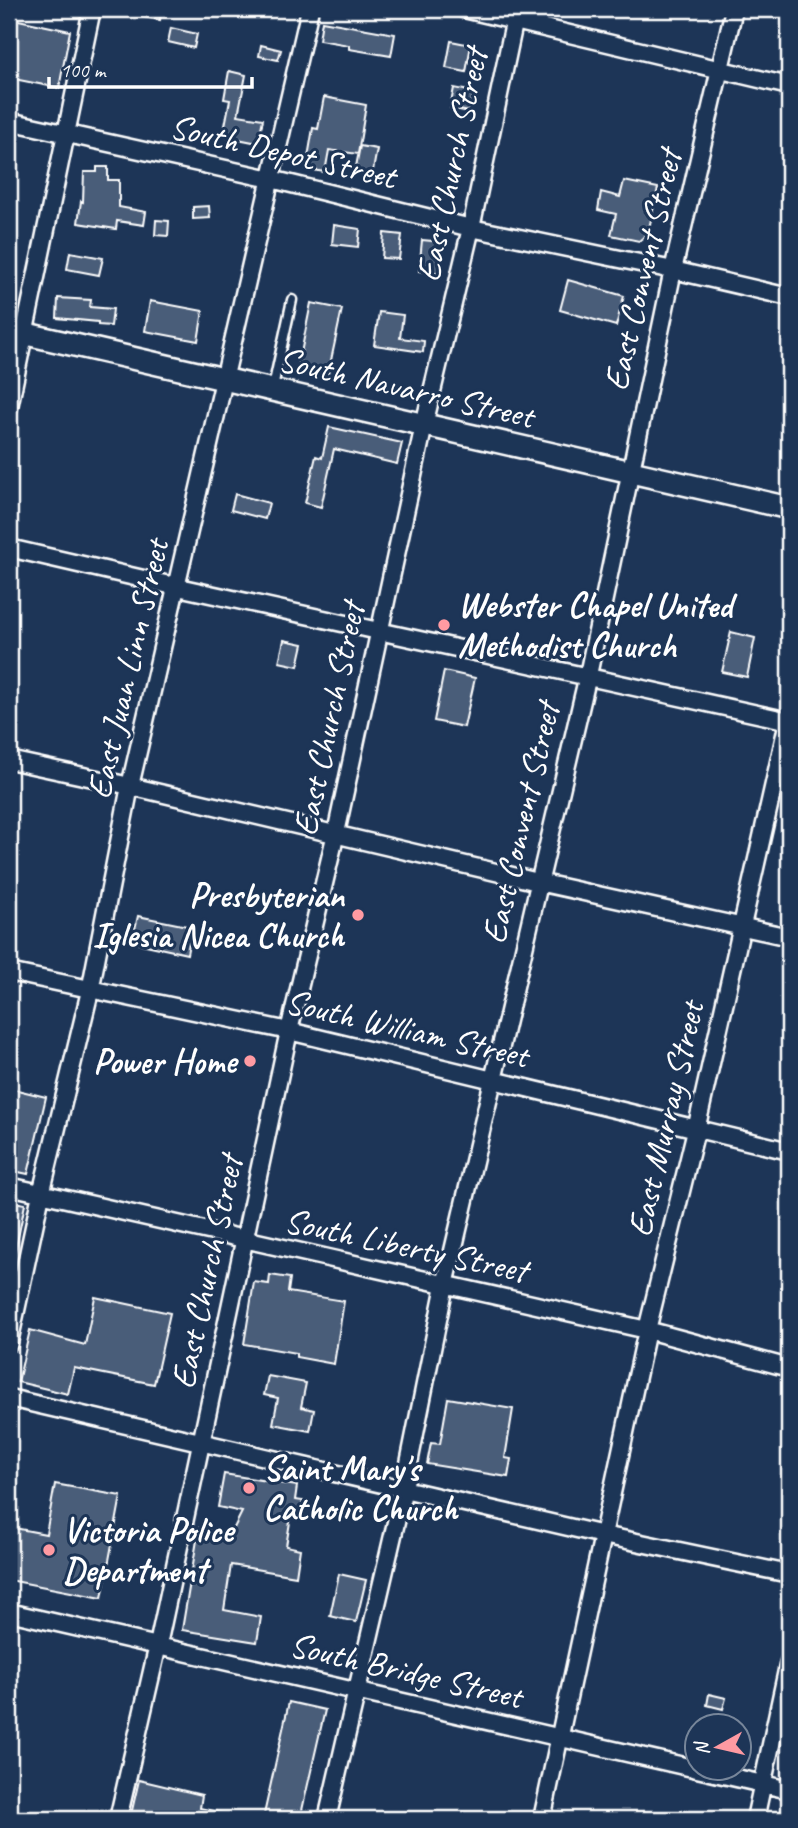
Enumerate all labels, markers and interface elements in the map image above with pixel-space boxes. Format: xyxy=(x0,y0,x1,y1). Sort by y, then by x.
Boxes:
street label: East Church Street xyxy=(405,40,499,286)
scale bar xyxy=(49,46,252,90)
text: 100 m xyxy=(60,57,107,83)
street label: South Depot Street xyxy=(166,104,403,200)
street label: East Convent Street xyxy=(593,141,693,395)
street label: South Navarro Street xyxy=(274,336,541,439)
street label: East Juan Linn Street xyxy=(76,532,180,803)
place label: Webster Chapel United Methodist Church xyxy=(458,583,738,668)
street label: East Church Street xyxy=(282,594,376,840)
marker: Webster Chapel United Methodist Church xyxy=(436,617,452,633)
street label: East Convent Street xyxy=(471,694,571,948)
place label: Presbyterian Iglesia Nicea Church xyxy=(92,873,346,958)
marker: Presbyterian Iglesia Nicea Church xyxy=(350,907,366,923)
street label: South William Street xyxy=(281,979,536,1079)
street label: East Murray Street xyxy=(617,994,715,1241)
place label: Power Home xyxy=(93,1039,239,1084)
marker: Power Home xyxy=(242,1053,258,1069)
street label: East Church Street xyxy=(160,1147,254,1393)
street label: South Liberty Street xyxy=(281,1198,536,1294)
place label: Saint Mary's Catholic Church xyxy=(263,1446,459,1531)
marker: Saint Mary's Catholic Church xyxy=(241,1480,257,1496)
place label: Victoria Police Department xyxy=(63,1508,236,1593)
marker: Victoria Police Department xyxy=(41,1542,57,1558)
street label: South Bridge Street xyxy=(286,1622,530,1720)
north arrow xyxy=(682,1713,752,1783)
text: N xyxy=(689,1739,715,1757)

